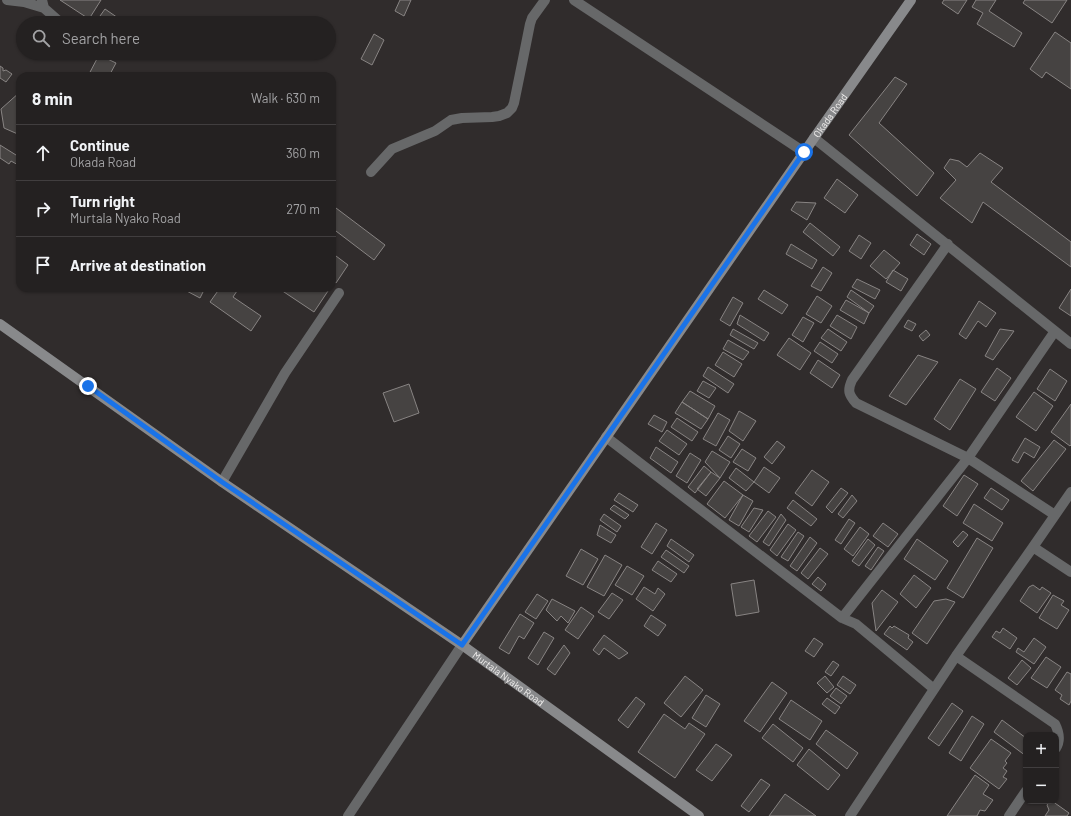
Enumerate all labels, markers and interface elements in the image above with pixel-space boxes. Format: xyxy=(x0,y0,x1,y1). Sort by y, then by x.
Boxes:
search box xyxy=(16,16,336,60)
icon: search xyxy=(30,27,52,49)
text: Search here xyxy=(62,29,140,47)
text: 8 min xyxy=(32,88,72,108)
text: Walk · 630 m xyxy=(251,90,320,106)
street label: Okada Road xyxy=(810,91,850,140)
text: Continue xyxy=(70,136,130,154)
icon: ahead xyxy=(32,142,54,164)
route start xyxy=(795,143,813,161)
text: 360 m xyxy=(286,145,320,161)
text: Okada Road xyxy=(70,154,136,170)
text: Turn right xyxy=(70,192,135,210)
icon: right xyxy=(32,198,54,220)
text: 270 m xyxy=(286,201,320,217)
text: Murtala Nyako Road xyxy=(70,210,181,226)
icon: arrive xyxy=(32,254,54,276)
text: Arrive at destination xyxy=(70,256,206,274)
route end xyxy=(79,377,97,395)
street label: Murtala Nyako Road xyxy=(470,649,547,708)
map controls xyxy=(1023,732,1059,804)
button: + xyxy=(1023,732,1059,768)
button: − xyxy=(1023,768,1059,804)

